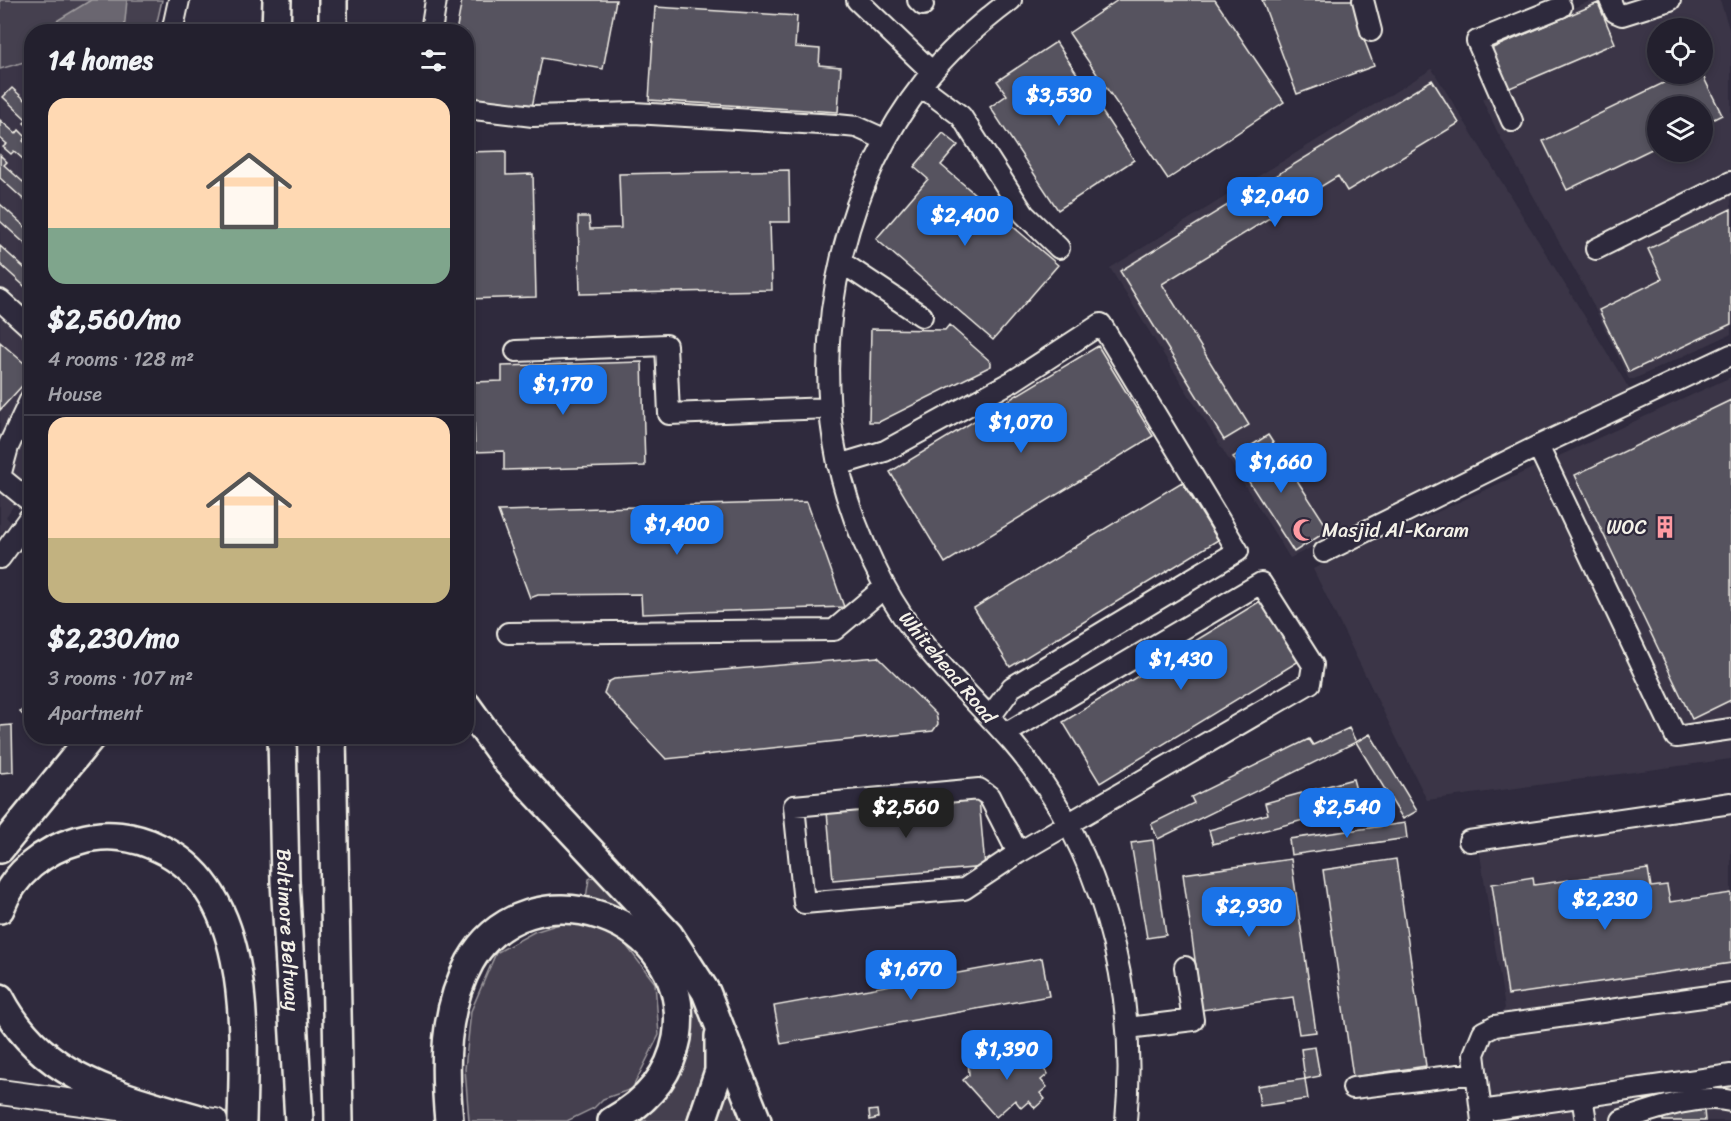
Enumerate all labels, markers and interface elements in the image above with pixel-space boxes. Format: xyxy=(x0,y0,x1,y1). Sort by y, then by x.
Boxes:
map controls xyxy=(1647,18,1713,162)
button: locate xyxy=(1647,18,1713,84)
text: 14 homes xyxy=(48,37,153,83)
icon: filters xyxy=(417,44,450,77)
pin: $3,530 xyxy=(1010,76,1108,127)
text: $3,530 xyxy=(1026,78,1092,113)
button: layers xyxy=(1647,96,1713,162)
icon: home xyxy=(195,137,303,245)
pin: $2,040 xyxy=(1226,177,1324,228)
text: $2,040 xyxy=(1241,179,1309,214)
pin: $2,400 xyxy=(916,196,1014,247)
text: $2,400 xyxy=(931,198,999,233)
text: $2,560/mo xyxy=(48,296,181,342)
text: 4 rooms · 128 m² xyxy=(48,342,194,377)
pin: $1,170 xyxy=(514,365,612,416)
text: $1,170 xyxy=(533,367,593,402)
text: House xyxy=(48,377,102,412)
pin: $1,070 xyxy=(972,403,1070,454)
text: $1,070 xyxy=(989,405,1053,440)
pin: $1,660 xyxy=(1232,443,1330,494)
text: $1,660 xyxy=(1250,445,1312,480)
icon: home xyxy=(195,456,303,564)
pin: $1,400 xyxy=(628,505,726,556)
text: $1,400 xyxy=(644,507,710,542)
place label: WOC xyxy=(1606,510,1648,545)
place label: Masjid Al-Karam xyxy=(1322,513,1469,548)
building icon: WOC xyxy=(1652,514,1678,540)
mosque icon: Masjid Al-Karam xyxy=(1291,517,1317,543)
street label: Whitehead Road xyxy=(889,603,1007,733)
text: $2,230/mo xyxy=(48,615,179,661)
pin: $1,430 xyxy=(1132,640,1230,691)
text: $1,430 xyxy=(1149,642,1213,677)
text: 3 rooms · 107 m² xyxy=(48,661,193,696)
text: Apartment xyxy=(48,696,142,731)
pin: $2,560 xyxy=(857,788,955,839)
pin: $2,540 xyxy=(1298,788,1396,839)
text: $2,560 xyxy=(873,790,939,825)
text: $2,540 xyxy=(1313,790,1381,825)
street label: Baltimore Beltway xyxy=(266,848,310,1013)
pin: $2,230 xyxy=(1556,880,1654,931)
text: $2,230 xyxy=(1572,882,1638,917)
pin: $2,930 xyxy=(1200,887,1298,938)
text: $2,930 xyxy=(1216,889,1282,924)
pin: $1,670 xyxy=(862,950,960,1001)
text: $1,670 xyxy=(880,952,942,987)
pin: $1,390 xyxy=(958,1030,1056,1081)
text: $1,390 xyxy=(975,1032,1039,1067)

